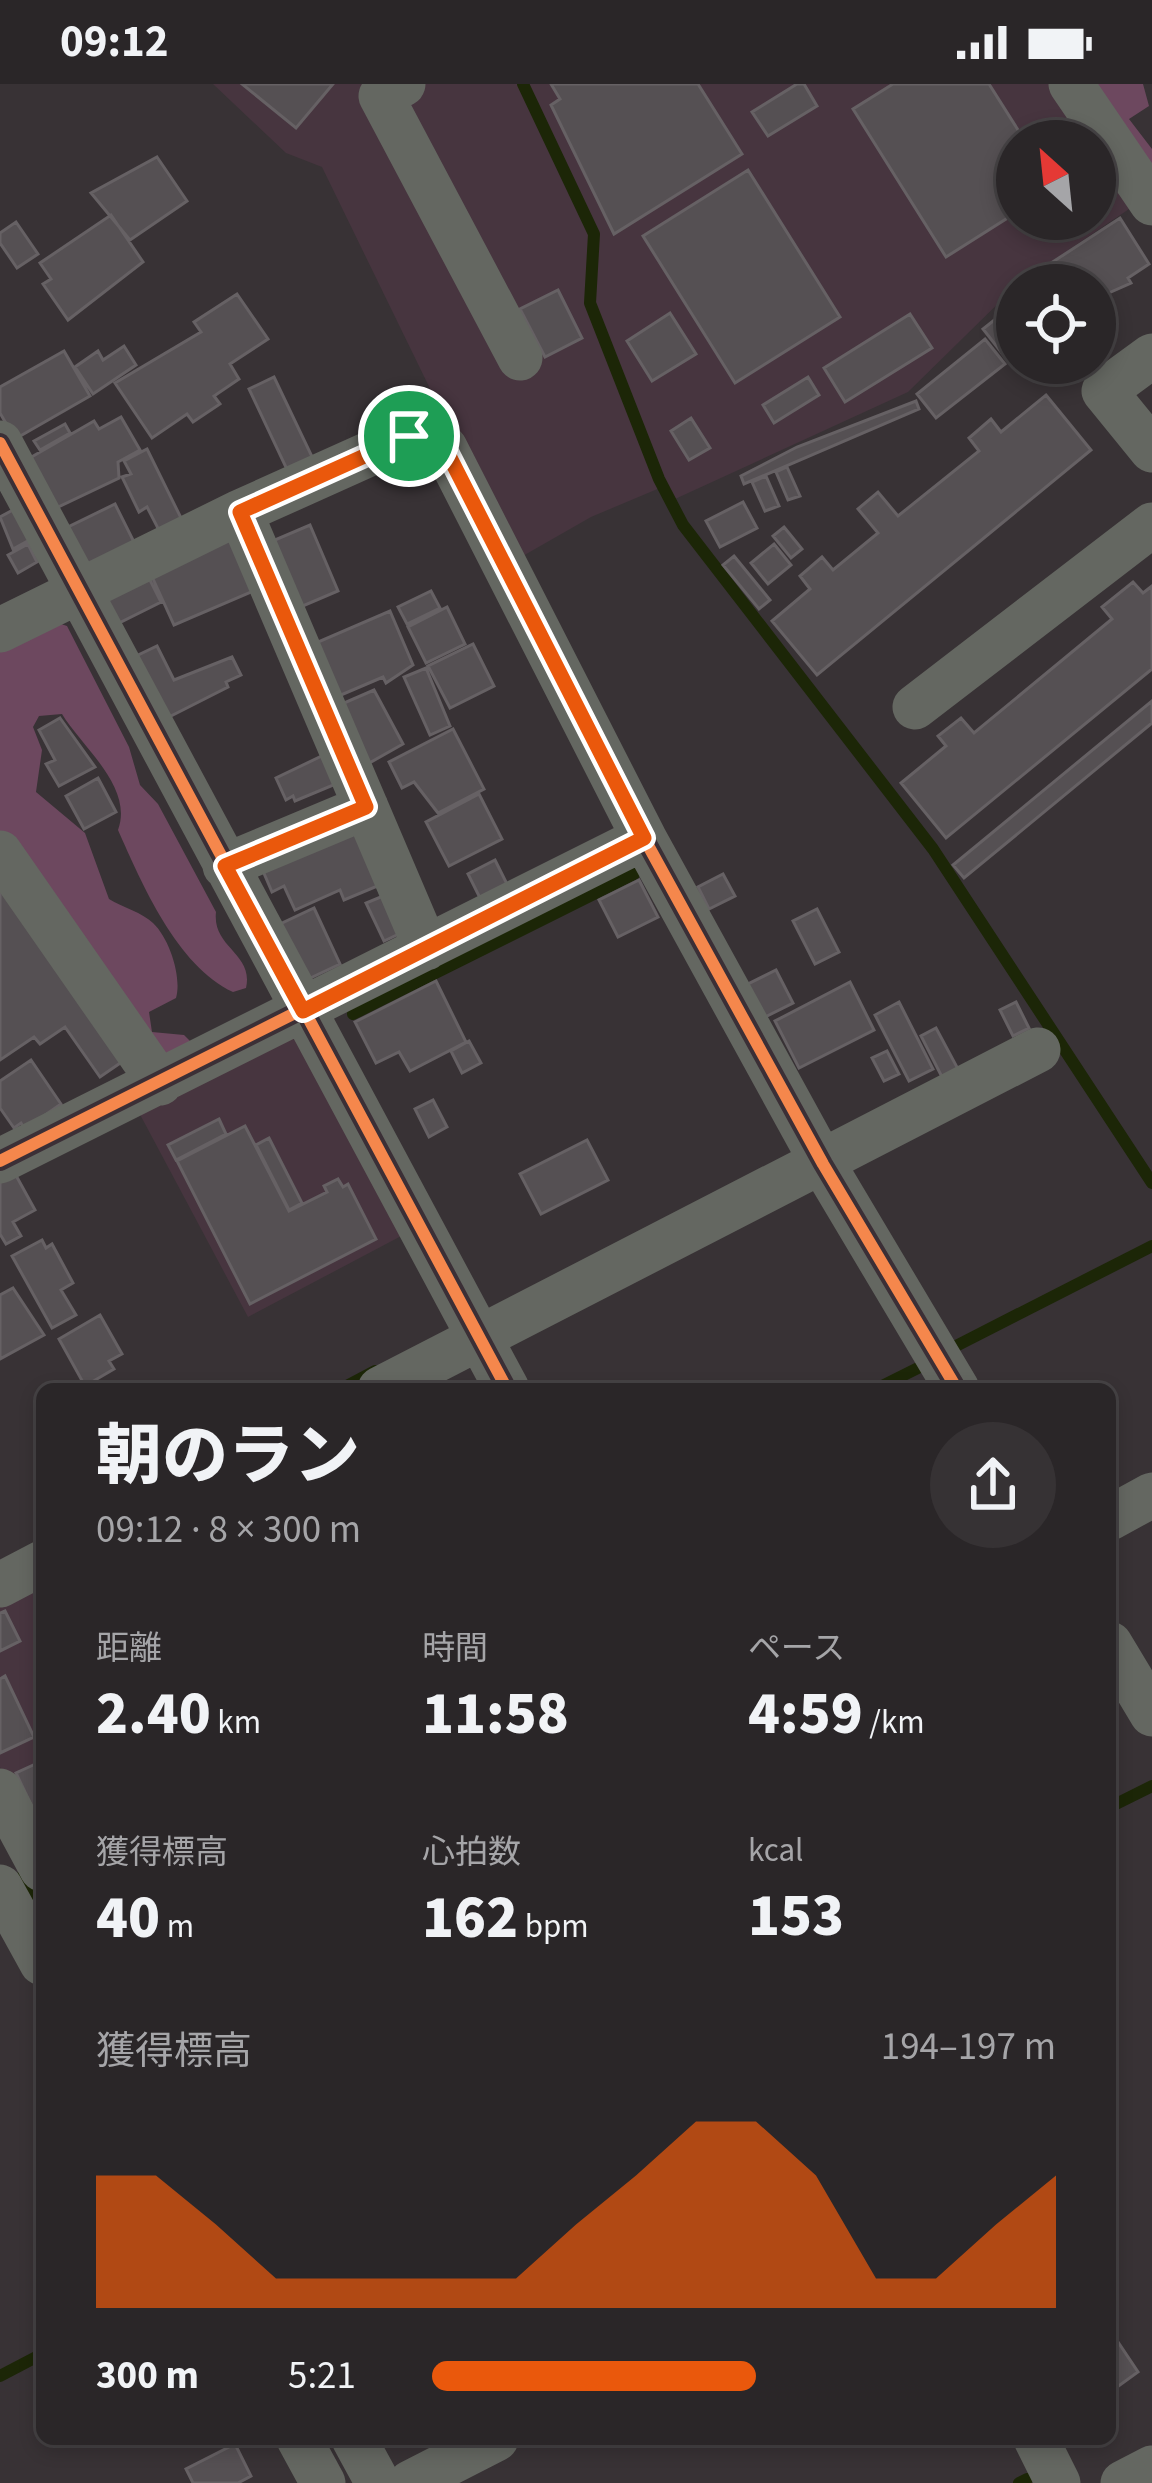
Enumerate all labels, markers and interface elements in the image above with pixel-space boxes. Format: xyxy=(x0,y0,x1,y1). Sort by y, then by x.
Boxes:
text: 09:12 xyxy=(60,10,169,74)
north arrow xyxy=(996,120,1116,240)
map controls xyxy=(996,120,1116,384)
button: locate xyxy=(996,264,1116,384)
pin xyxy=(358,385,460,487)
icon: arrive xyxy=(376,403,442,469)
text: 朝のラン xyxy=(96,1410,360,1504)
button: share xyxy=(930,1422,1056,1548)
text: 09:12 · 8 × 300 m xyxy=(96,1502,361,1558)
text: 距離 xyxy=(96,1625,162,1672)
text: 時間 xyxy=(422,1625,488,1672)
text: ペース xyxy=(748,1625,845,1672)
text: 2.40 xyxy=(96,1672,211,1757)
text: 11:58 xyxy=(422,1672,569,1757)
text: 4:59 xyxy=(748,1672,863,1757)
text: km xyxy=(211,1699,261,1746)
text: /km xyxy=(863,1699,925,1746)
text: kcal xyxy=(748,1827,804,1874)
text: 獲得標高 xyxy=(96,1829,228,1876)
text: 心拍数 xyxy=(422,1829,521,1876)
text: 153 xyxy=(748,1874,844,1959)
text: 40 xyxy=(96,1876,160,1961)
text: 162 xyxy=(422,1876,518,1961)
text: m xyxy=(160,1903,194,1950)
text: bpm xyxy=(518,1903,589,1950)
text: 194–197 m xyxy=(881,2019,1056,2075)
text: 獲得標高 xyxy=(96,2024,252,2080)
text: 300 m xyxy=(96,2348,199,2404)
text: 5:21 xyxy=(288,2348,356,2404)

